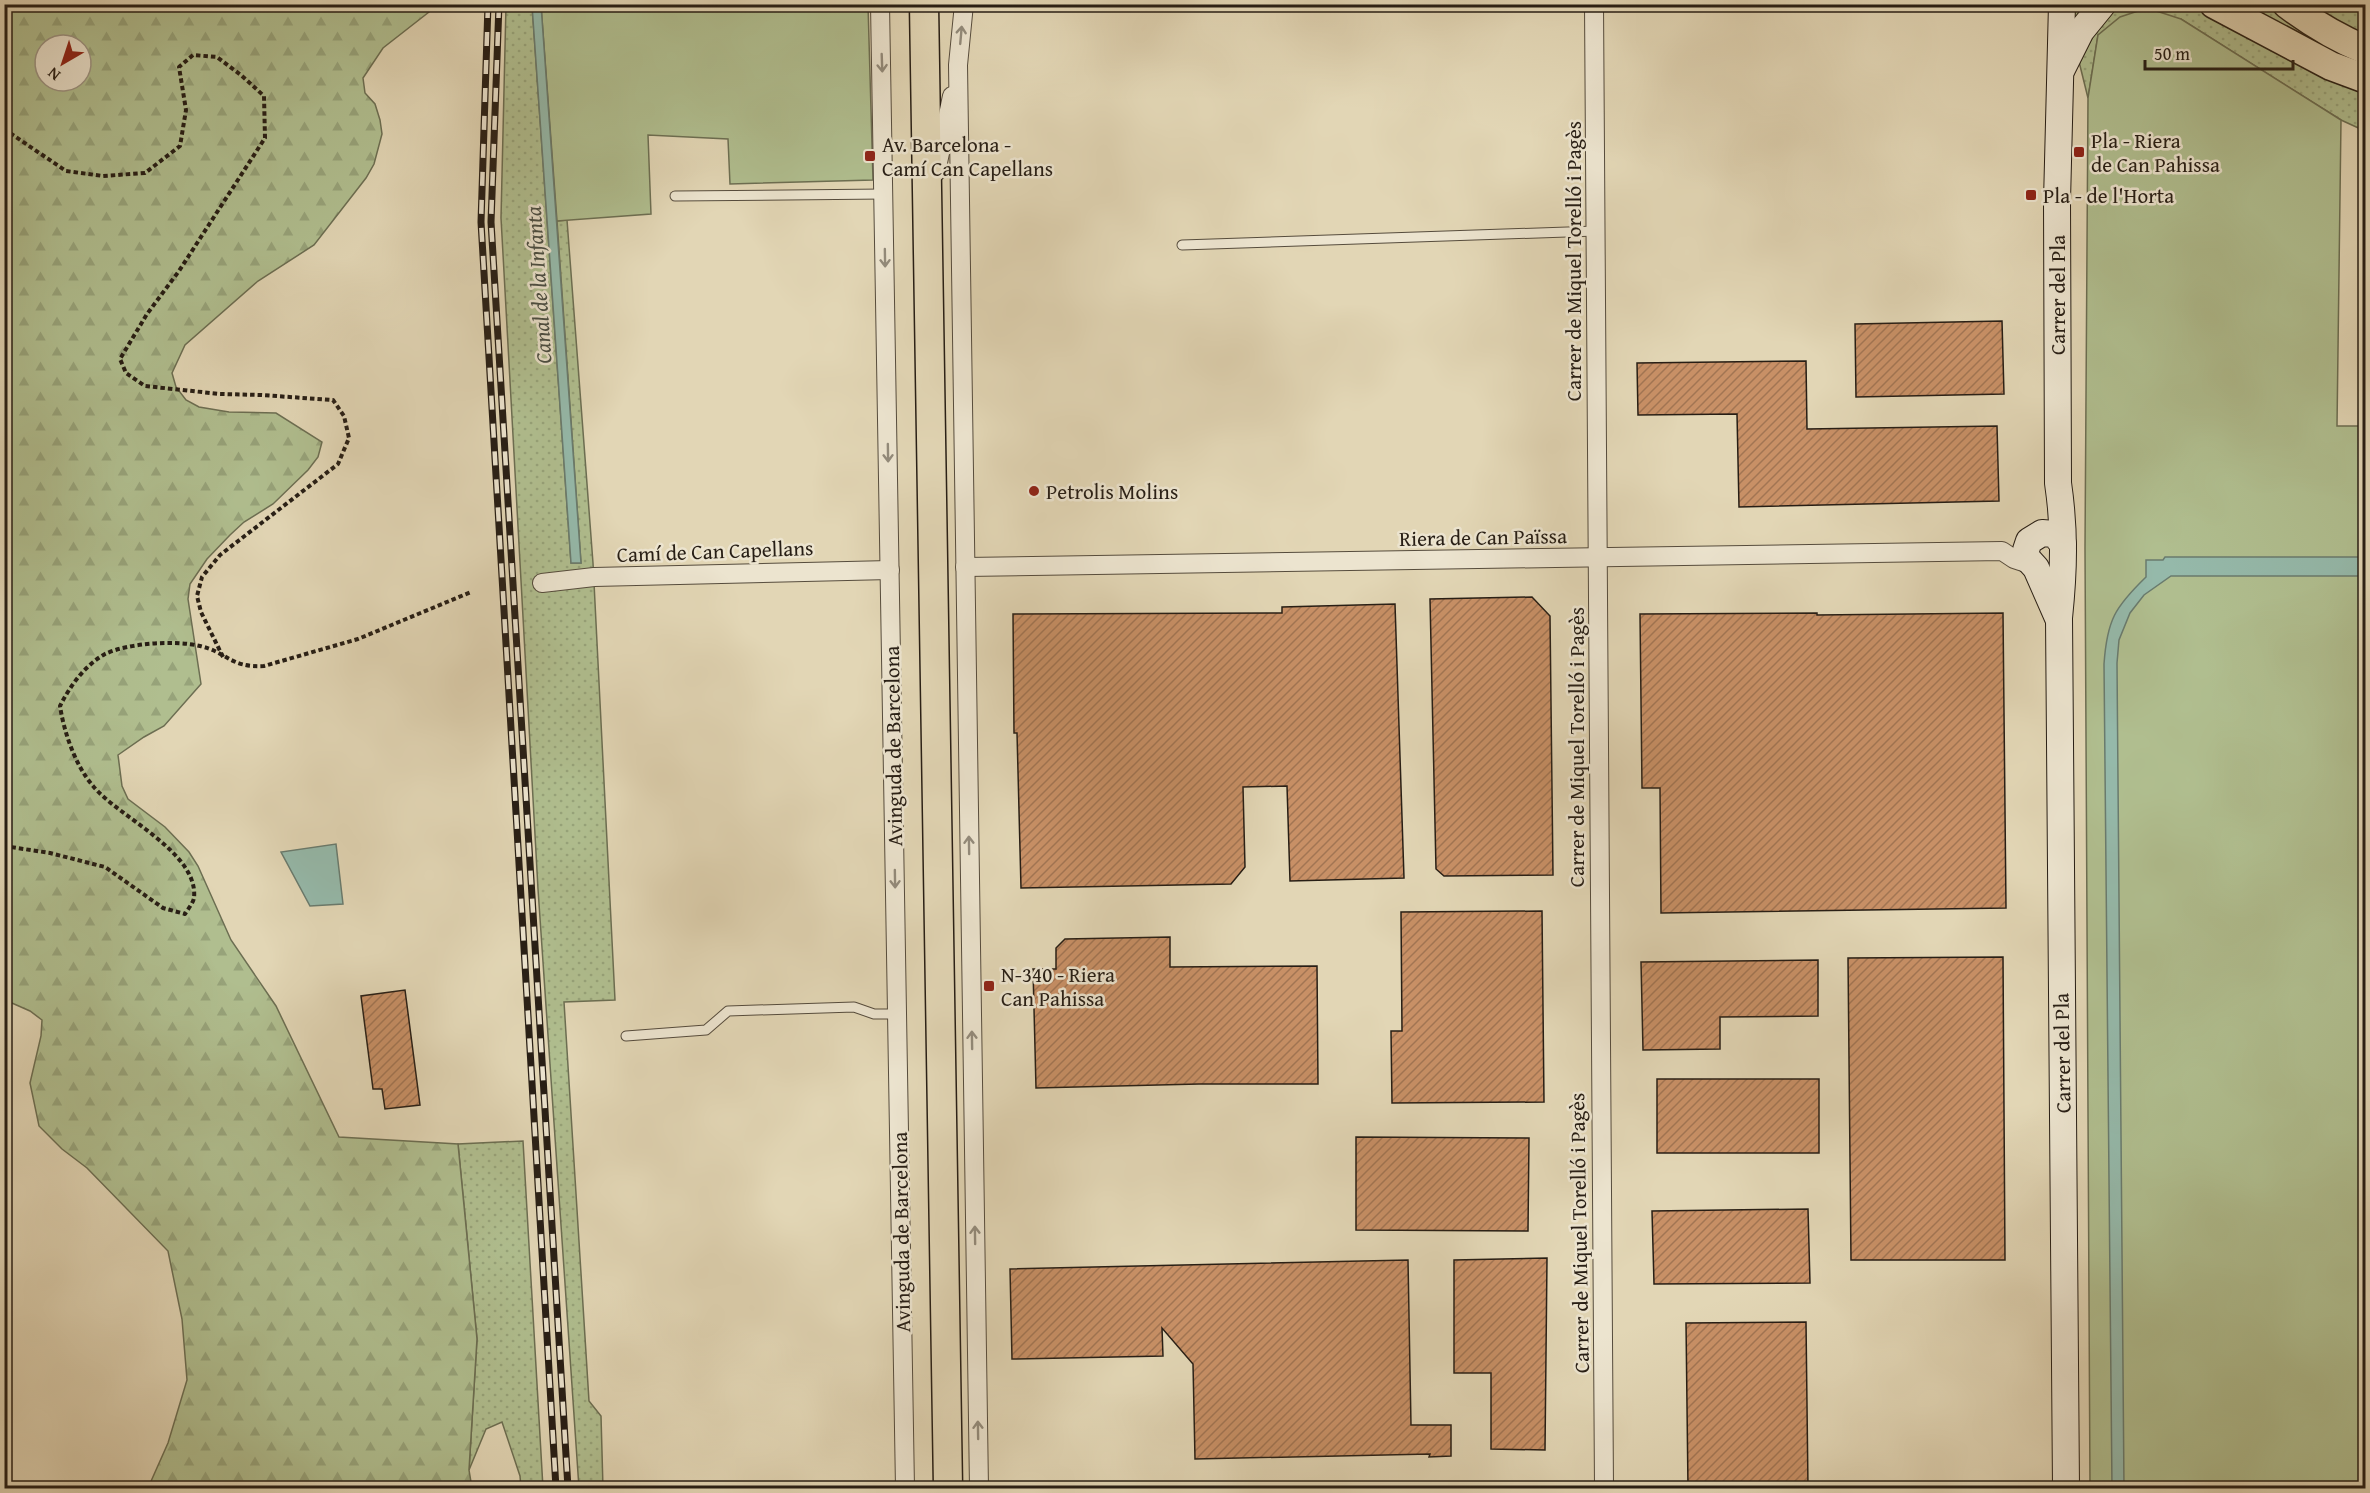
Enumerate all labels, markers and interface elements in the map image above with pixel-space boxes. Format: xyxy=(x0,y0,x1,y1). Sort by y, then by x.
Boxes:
one-way arrow xyxy=(956,25,967,45)
north arrow xyxy=(33,33,93,93)
scale bar xyxy=(2145,33,2294,71)
text: 50 m xyxy=(2154,40,2190,67)
one-way arrow xyxy=(876,52,888,72)
text: N xyxy=(42,62,65,87)
street label: Carrer de Miquel Torelló i Pagès xyxy=(1558,121,1589,401)
place label: Pla - Riera de Can Pahissa xyxy=(2091,125,2220,180)
place label: Av. Barcelona - Camí Can Capellans xyxy=(882,129,1053,184)
marker: Pla - Riera de Can Pahissa xyxy=(2072,145,2086,159)
marker: Av. Barcelona - Camí Can Capellans xyxy=(863,149,877,163)
place label: Pla - de l'Horta xyxy=(2043,180,2174,211)
marker: Pla - de l'Horta xyxy=(2024,188,2038,202)
water label: Canal de la Infanta xyxy=(517,205,559,365)
street label: Carrer del Pla xyxy=(2042,235,2073,355)
one-way arrow xyxy=(880,247,891,267)
one-way arrow xyxy=(883,442,894,462)
place label: Petrolis Molins xyxy=(1046,476,1178,507)
marker: Petrolis Molins xyxy=(1027,484,1041,498)
street label: Riera de Can Païssa xyxy=(1399,520,1567,554)
street label: Camí de Can Capellans xyxy=(616,532,814,570)
street label: Carrer de Miquel Torelló i Pagès xyxy=(1561,607,1592,887)
street label: Avinguda de Barcelona xyxy=(876,645,910,847)
one-way arrow xyxy=(964,836,975,856)
one-way arrow xyxy=(889,868,901,888)
place label: N-340 - Riera Can Pahissa xyxy=(1001,959,1115,1014)
marker: N-340 - Riera Can Pahissa xyxy=(982,979,996,993)
street label: Carrer del Pla xyxy=(2045,993,2079,1113)
one-way arrow xyxy=(967,1031,978,1051)
street label: Carrer de Miquel Torelló i Pagès xyxy=(1561,1093,1597,1373)
street label: Avinguda de Barcelona xyxy=(884,1131,918,1333)
one-way arrow xyxy=(970,1226,981,1246)
one-way arrow xyxy=(973,1421,984,1441)

